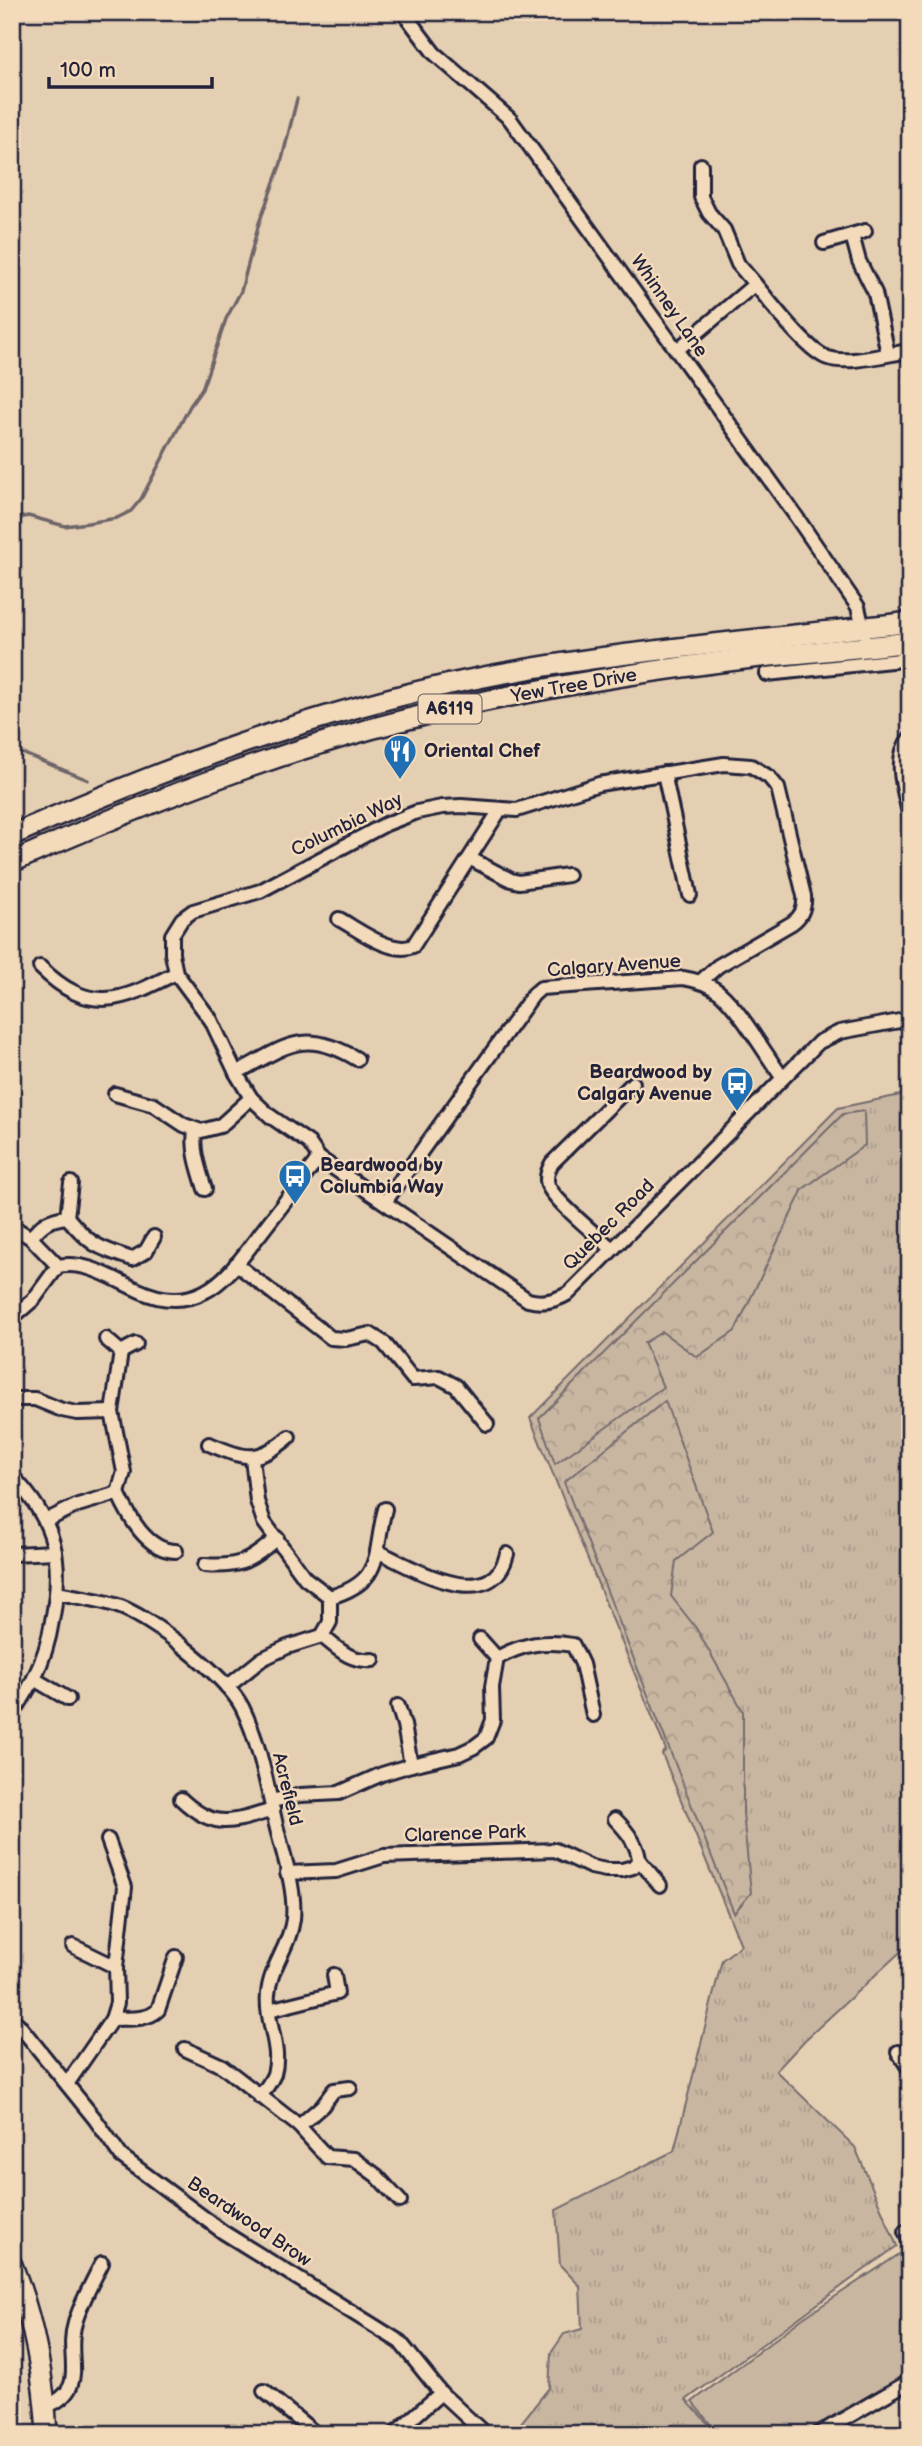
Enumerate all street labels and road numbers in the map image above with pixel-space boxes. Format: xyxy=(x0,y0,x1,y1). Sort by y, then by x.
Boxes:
street label: Whinney Lane xyxy=(625,250,713,362)
street label: Yew Tree Drive xyxy=(508,664,639,709)
road number: A6119 xyxy=(419,694,482,724)
street label: Columbia Way xyxy=(288,788,407,862)
street label: Calgary Avenue xyxy=(546,950,682,982)
street label: Quebec Road xyxy=(559,1175,659,1275)
street label: Acrefield xyxy=(267,1750,307,1828)
street label: Clarence Park xyxy=(404,1820,527,1848)
street label: Beardwood Brow xyxy=(183,2172,316,2272)

